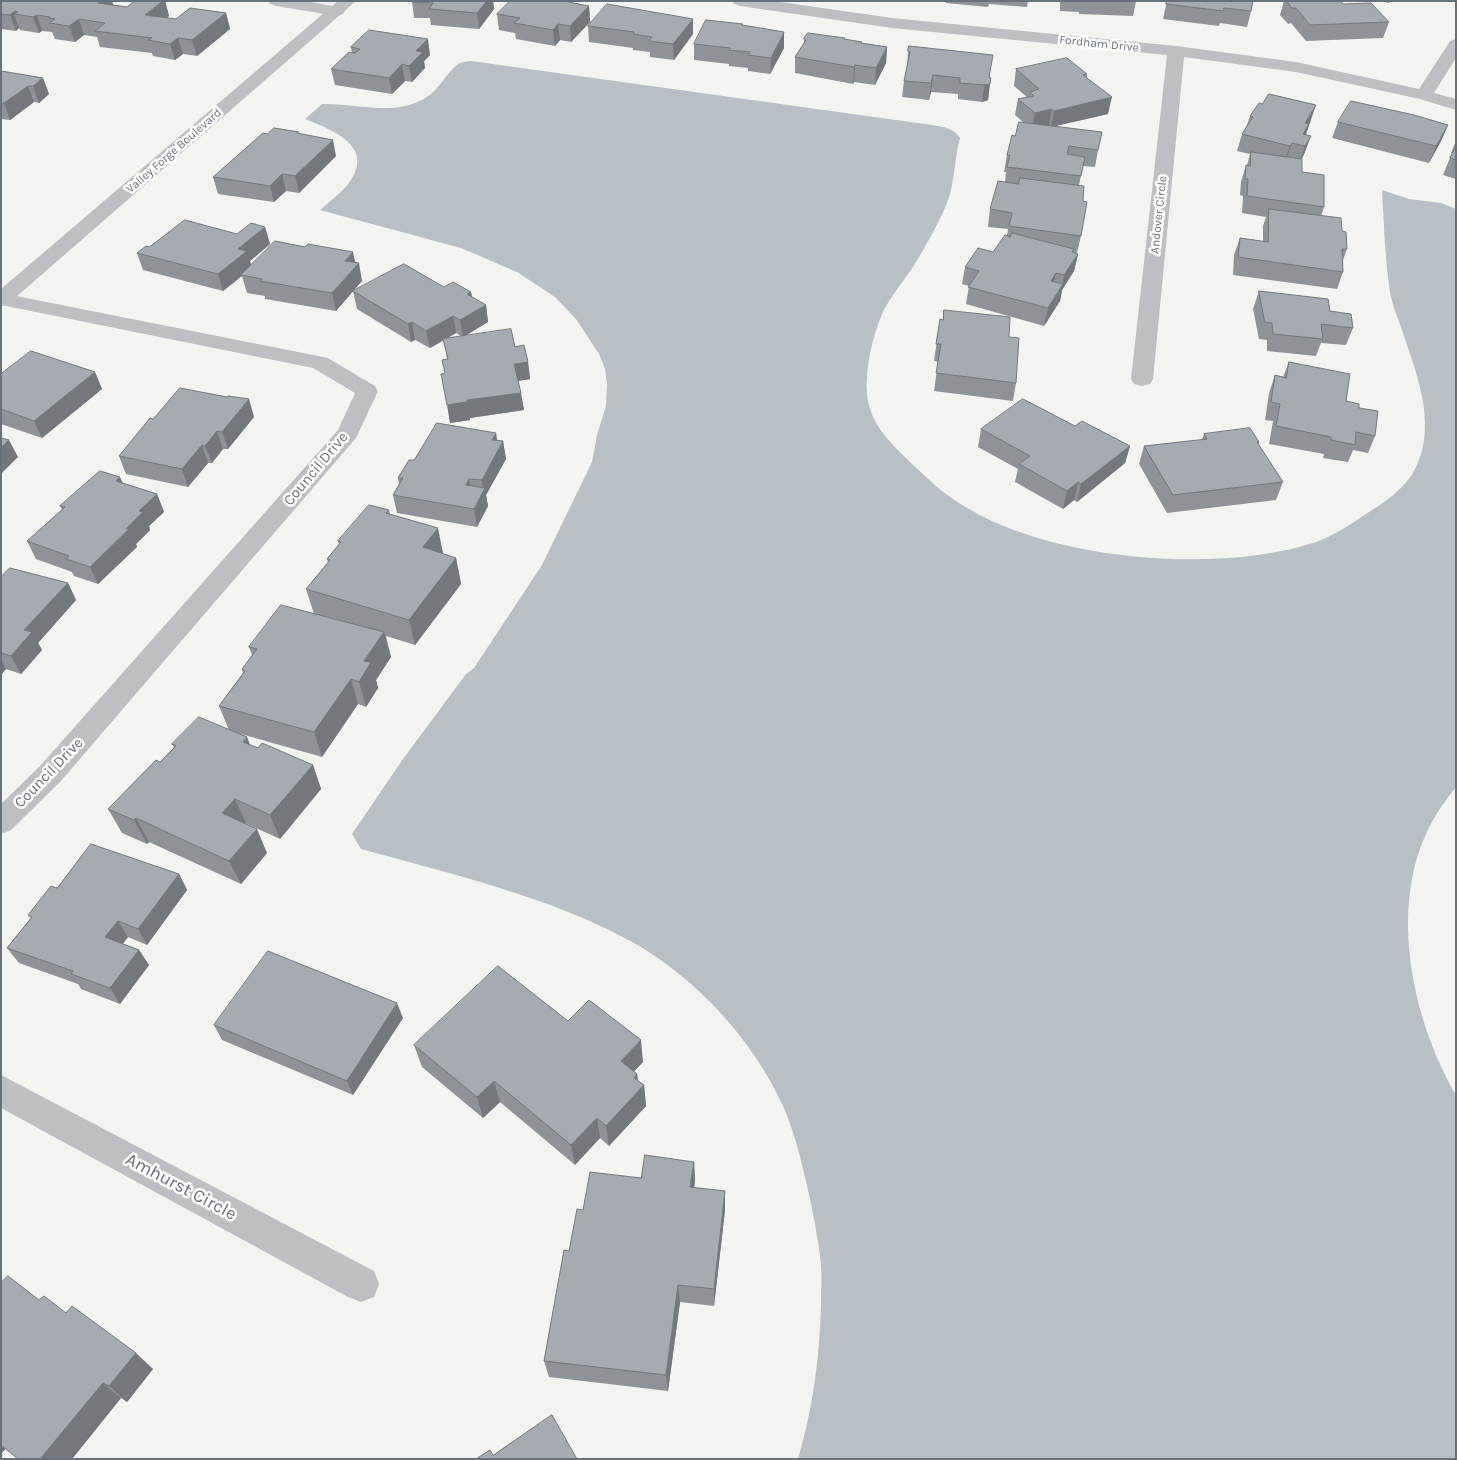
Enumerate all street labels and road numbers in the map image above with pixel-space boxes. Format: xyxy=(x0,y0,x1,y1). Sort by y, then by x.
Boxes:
street label: Fordham Drive xyxy=(1059,33,1139,55)
street label: Valley Forge Boulevard xyxy=(123,106,225,196)
street label: Andover Circle xyxy=(1148,175,1170,255)
street label: Council Drive xyxy=(280,429,352,509)
street label: Council Drive xyxy=(11,734,87,812)
street label: Amhurst Circle xyxy=(122,1149,240,1225)

